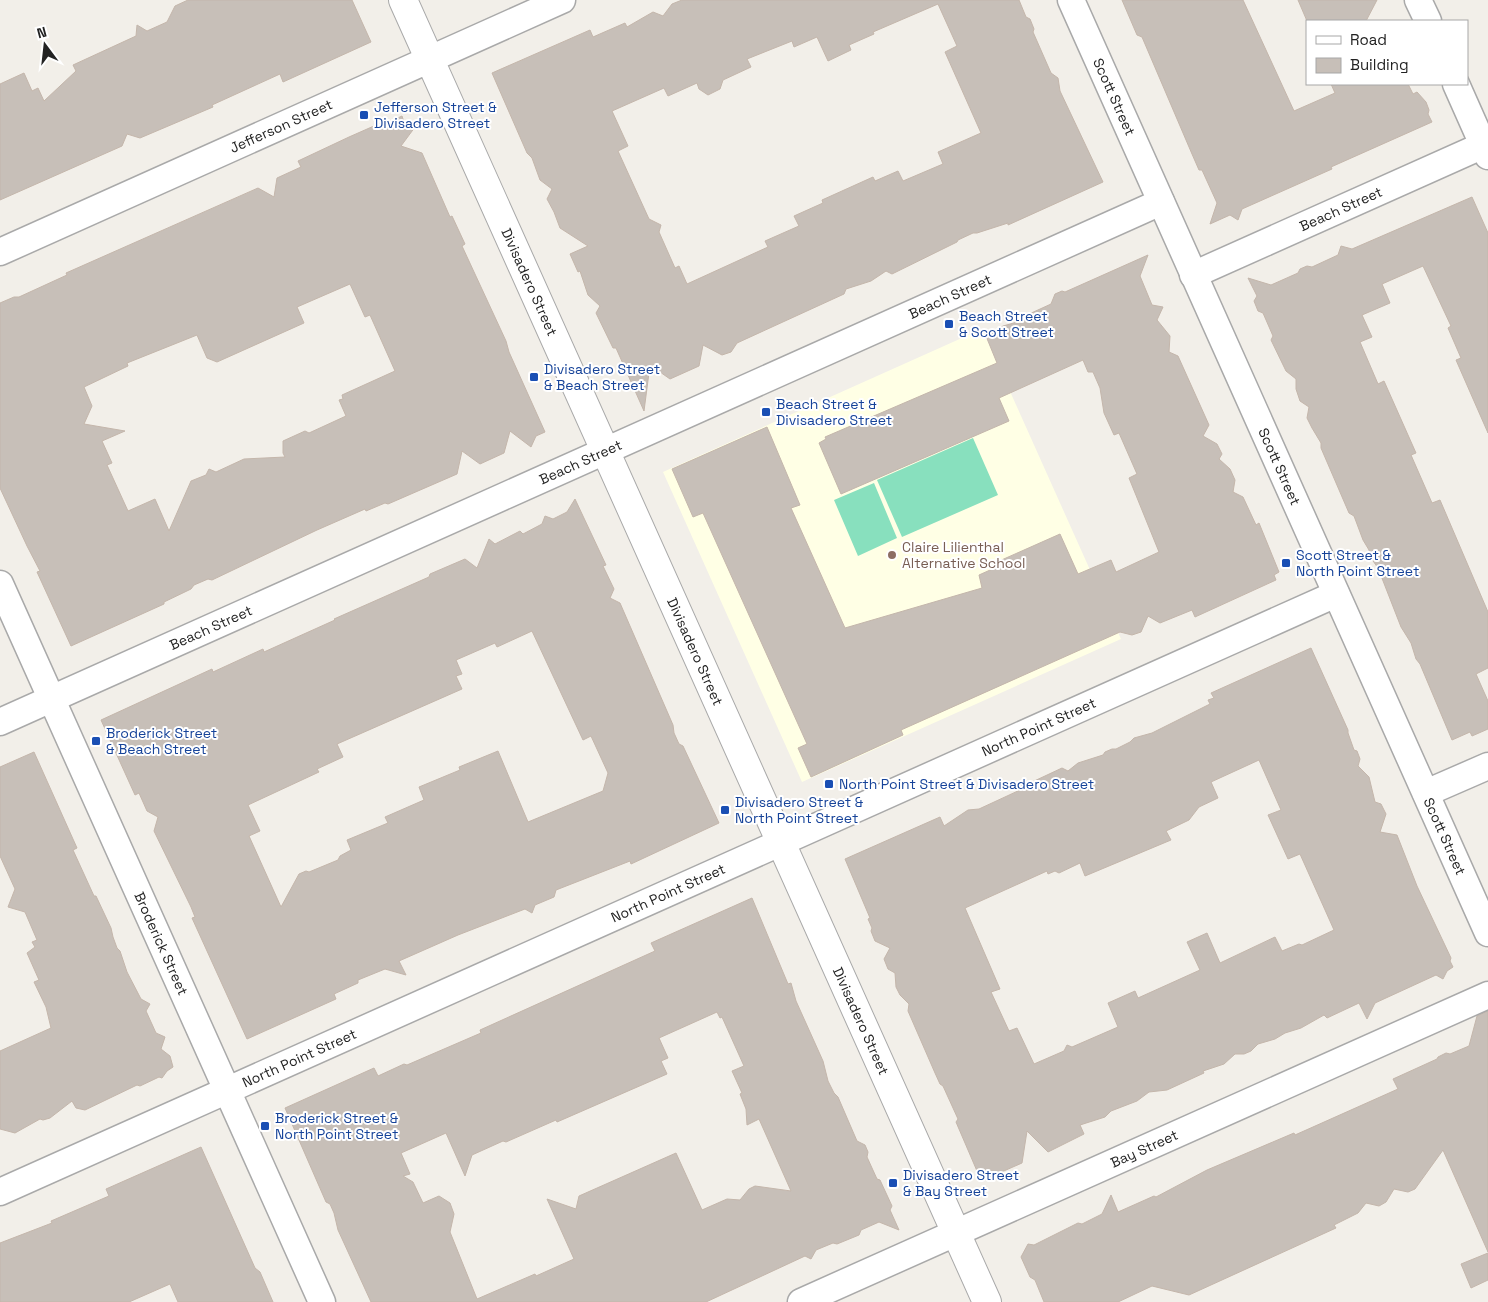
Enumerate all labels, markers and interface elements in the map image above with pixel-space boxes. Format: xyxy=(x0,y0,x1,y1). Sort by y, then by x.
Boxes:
north arrow xyxy=(20,20,70,70)
legend xyxy=(1306,20,1468,85)
text: N xyxy=(35,23,49,42)
text: Road xyxy=(1350,30,1387,49)
street label: Scott Street xyxy=(1089,55,1139,138)
text: Building xyxy=(1350,55,1409,74)
street label: Jefferson Street xyxy=(227,95,335,157)
place label: Jefferson Street & Divisadero Street xyxy=(374,98,497,132)
marker: Jefferson Street & Divisadero Street xyxy=(358,109,370,121)
street label: Beach Street xyxy=(1297,182,1385,235)
street label: Divisadero Street xyxy=(497,225,561,339)
street label: Beach Street xyxy=(906,270,994,323)
place label: Beach Street & Scott Street xyxy=(959,307,1054,341)
marker: Beach Street & Scott Street xyxy=(943,318,955,330)
place label: Divisadero Street & Beach Street xyxy=(544,360,660,394)
marker: Divisadero Street & Beach Street xyxy=(528,371,540,383)
place label: Beach Street & Divisadero Street xyxy=(776,395,892,429)
marker: Beach Street & Divisadero Street xyxy=(760,406,772,418)
street label: Scott Street xyxy=(1254,425,1305,508)
street label: Beach Street xyxy=(536,436,625,488)
place label: Claire Lilienthal Alternative School xyxy=(902,538,1025,572)
place label: Scott Street & North Point Street xyxy=(1296,546,1419,580)
marker: Claire Lilienthal Alternative School xyxy=(886,549,898,561)
marker: Scott Street & North Point Street xyxy=(1280,557,1292,569)
street label: Divisadero Street xyxy=(663,595,727,708)
street label: Beach Street xyxy=(167,601,255,654)
street label: North Point Street xyxy=(979,694,1099,761)
place label: Broderick Street & Beach Street xyxy=(106,724,217,758)
marker: Broderick Street & Beach Street xyxy=(90,735,102,747)
place label: North Point Street & Divisadero Street xyxy=(839,775,1094,793)
marker: North Point Street & Divisadero Street xyxy=(823,778,835,790)
place label: Divisadero Street & North Point Street xyxy=(735,793,864,827)
street label: Scott Street xyxy=(1420,795,1470,878)
marker: Divisadero Street & North Point Street xyxy=(719,804,731,816)
street label: North Point Street xyxy=(608,860,728,926)
street label: Broderick Street xyxy=(130,889,192,998)
street label: Divisadero Street xyxy=(829,964,893,1078)
street label: North Point Street xyxy=(239,1025,359,1091)
place label: Broderick Street & North Point Street xyxy=(275,1109,399,1143)
marker: Broderick Street & North Point Street xyxy=(259,1120,271,1132)
street label: Bay Street xyxy=(1108,1126,1181,1172)
place label: Divisadero Street & Bay Street xyxy=(903,1166,1019,1200)
marker: Divisadero Street & Bay Street xyxy=(887,1177,899,1189)

